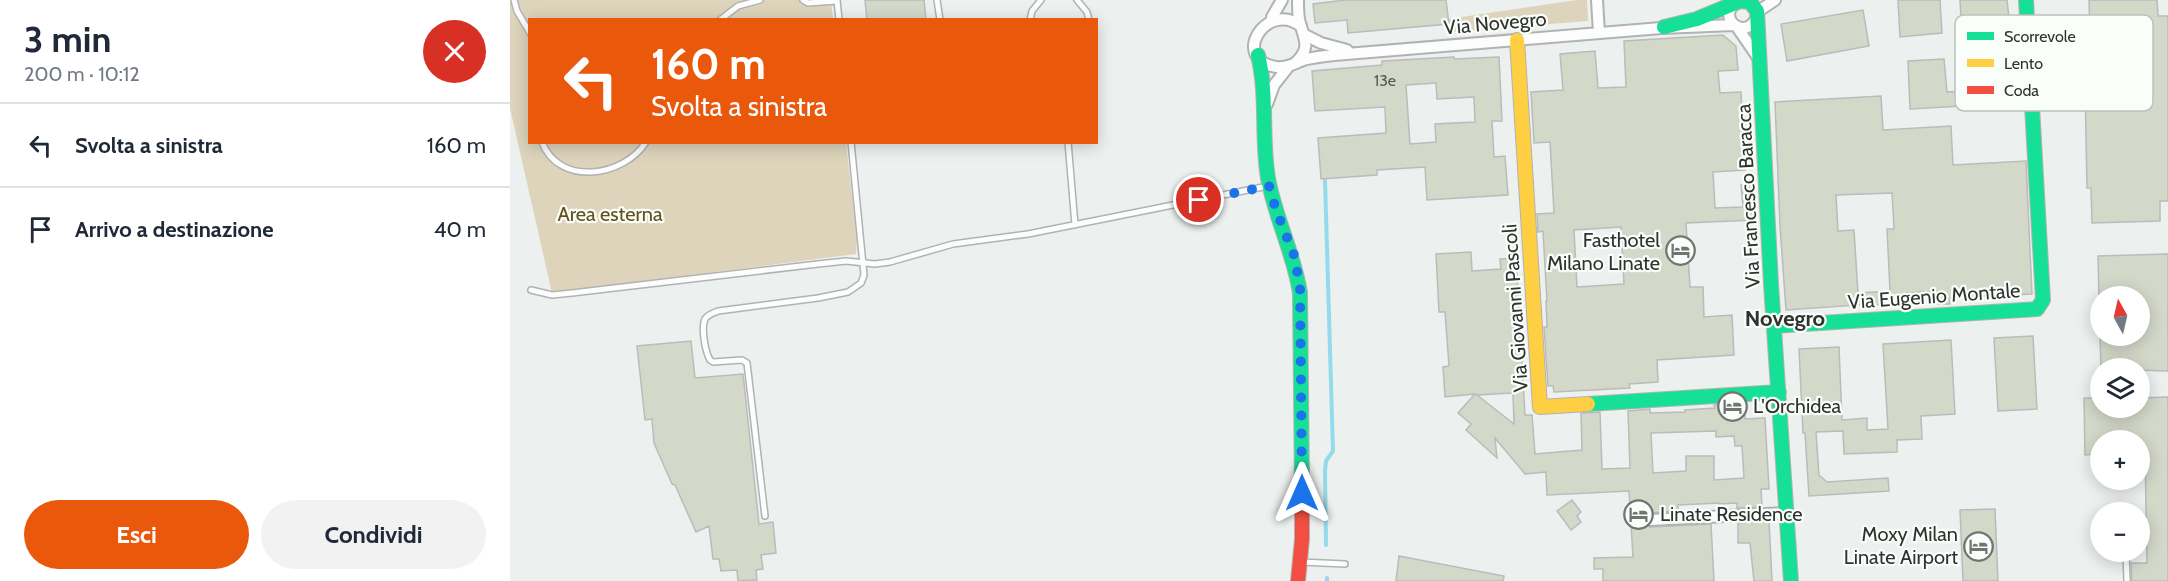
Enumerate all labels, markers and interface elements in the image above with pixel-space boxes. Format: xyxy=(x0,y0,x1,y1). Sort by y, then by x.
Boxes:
street label: Via Novegro xyxy=(1443,7,1547,39)
legend xyxy=(1955,15,2153,111)
text: 3 min xyxy=(24,17,111,61)
button: close xyxy=(423,20,486,83)
text: Scorrevole xyxy=(2004,27,2076,46)
text: 160 m xyxy=(651,38,766,90)
icon: left xyxy=(552,42,630,120)
text: Lento xyxy=(2004,54,2043,73)
text: 200 m · 10:12 xyxy=(24,62,140,86)
house number: 13e xyxy=(1374,71,1396,90)
text: Coda xyxy=(2004,81,2039,100)
text: Svolta a sinistra xyxy=(651,90,827,123)
street label: Via Francesco Baracca xyxy=(1731,103,1765,289)
icon: left xyxy=(24,129,57,162)
text: Svolta a sinistra xyxy=(75,132,223,159)
text: 160 m xyxy=(427,132,486,159)
pin xyxy=(1173,174,1224,225)
icon: arrive xyxy=(1182,183,1215,216)
park label: Area esterna xyxy=(557,202,663,226)
icon: arrive xyxy=(24,213,57,246)
text: Arrivo a destinazione xyxy=(75,216,273,243)
text: 40 m xyxy=(434,216,486,243)
street label: Via Giovanni Pascoli xyxy=(1497,223,1533,393)
place label: Fasthotel Milano Linate xyxy=(1547,228,1660,275)
hotel icon: Fasthotel Milano Linate xyxy=(1665,235,1697,267)
street label: Via Eugenio Montale xyxy=(1847,278,2021,314)
north arrow xyxy=(2090,286,2150,346)
map controls xyxy=(2090,286,2150,562)
district label: Novegro xyxy=(1745,305,1825,332)
button: layers xyxy=(2090,358,2150,418)
hotel icon: L'Orchidea xyxy=(1716,390,1748,422)
place label: L'Orchidea xyxy=(1753,394,1841,418)
button: + xyxy=(2090,430,2150,490)
position arrow xyxy=(1270,461,1334,525)
hotel icon: Linate Residence xyxy=(1623,498,1655,530)
button: Esci xyxy=(24,500,249,569)
button: Condividi xyxy=(261,500,486,569)
place label: Linate Residence xyxy=(1660,502,1802,526)
button: − xyxy=(2090,502,2150,562)
place label: Moxy Milan Linate Airport xyxy=(1844,522,1958,569)
hotel icon: Moxy Milan Linate Airport xyxy=(1963,530,1995,562)

